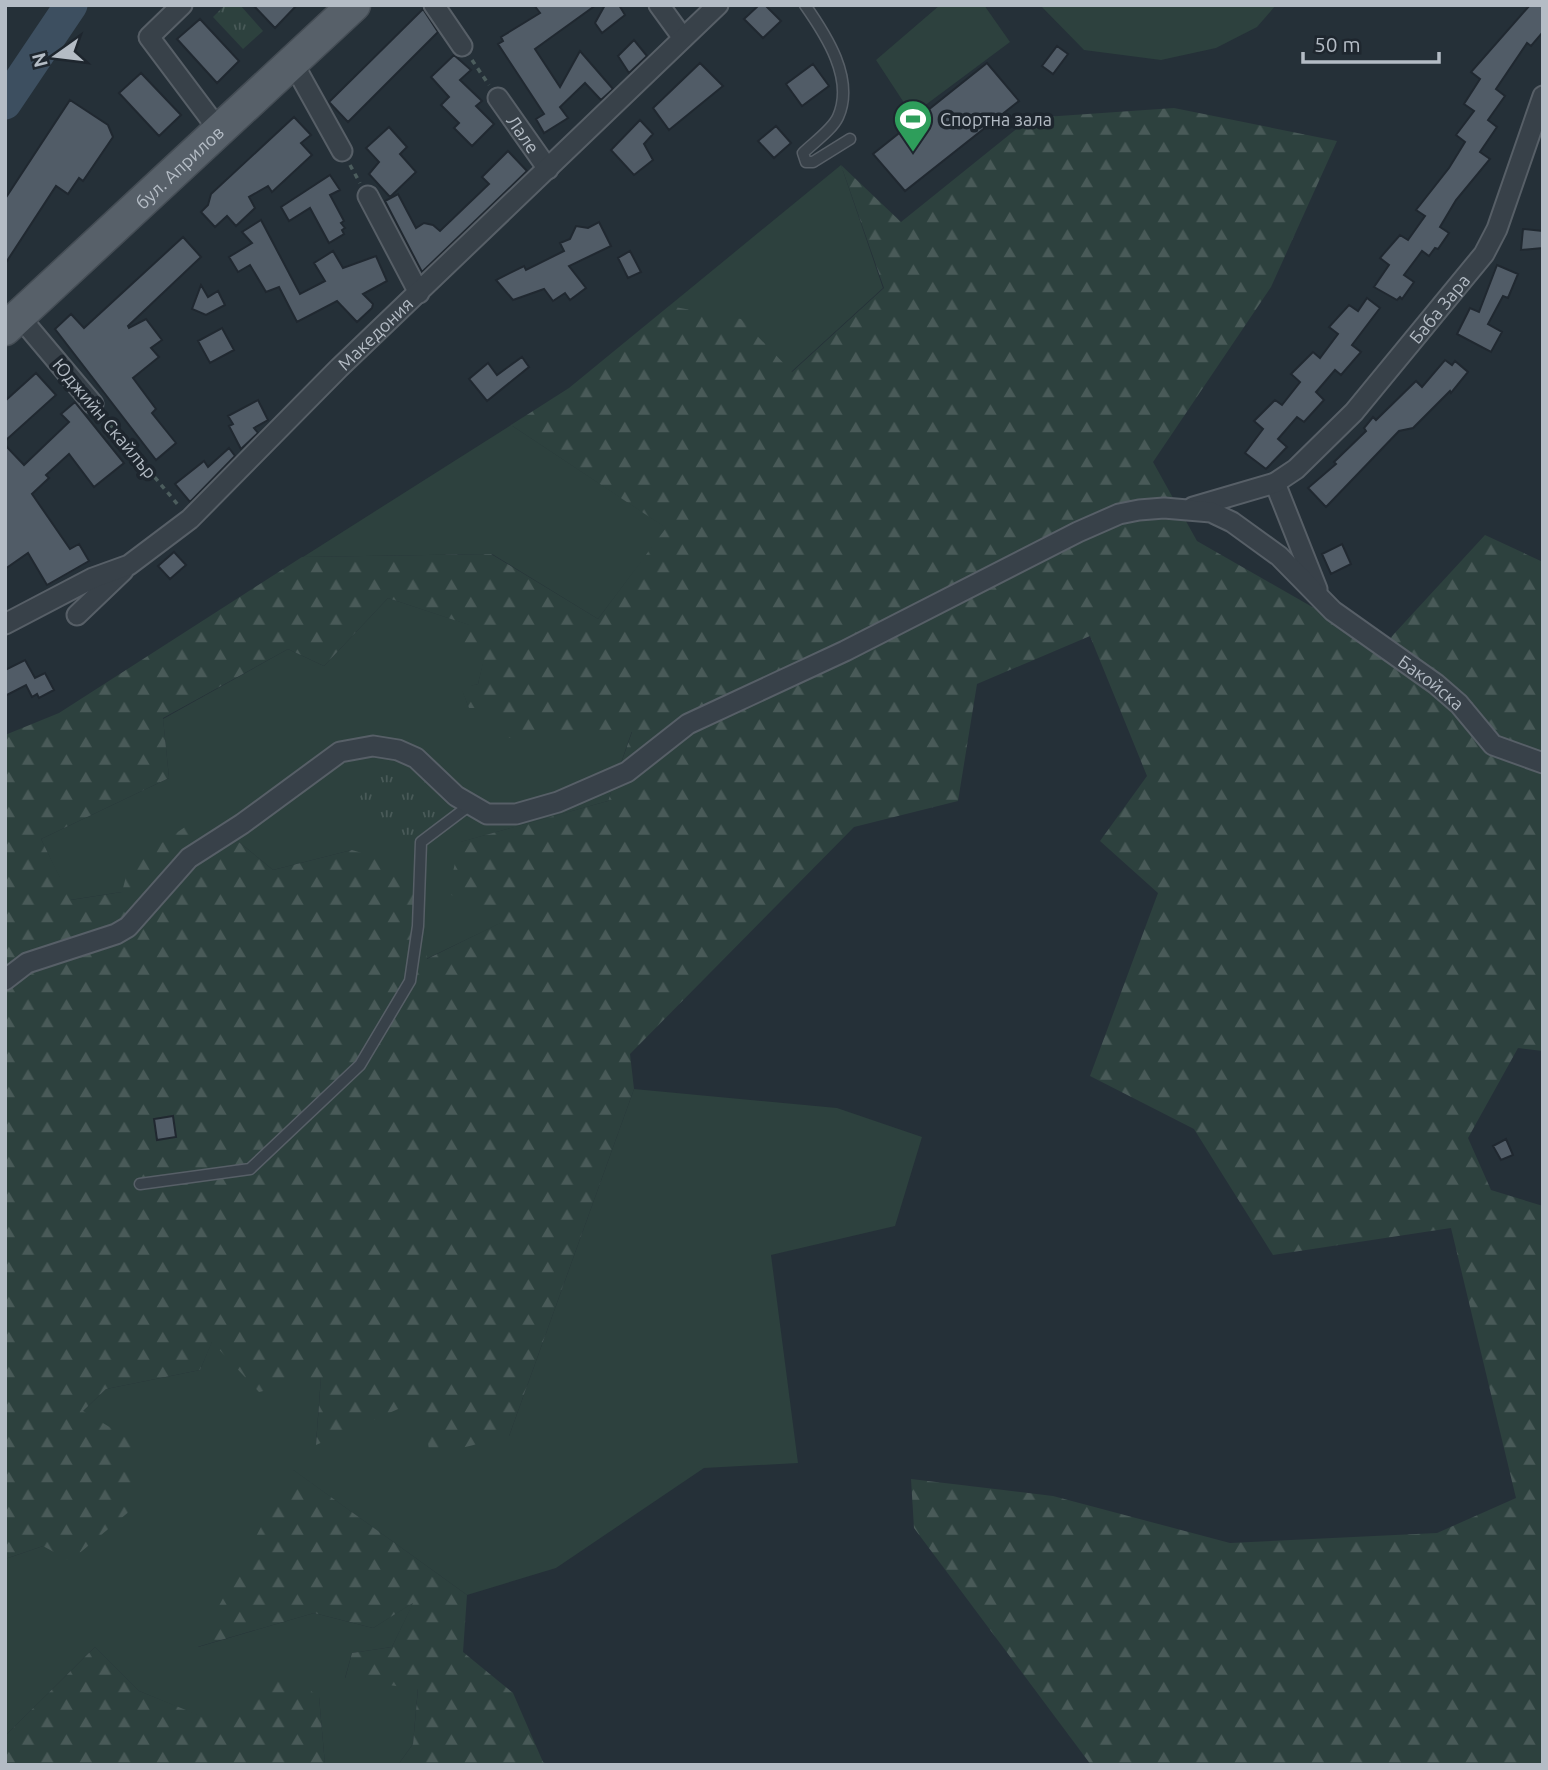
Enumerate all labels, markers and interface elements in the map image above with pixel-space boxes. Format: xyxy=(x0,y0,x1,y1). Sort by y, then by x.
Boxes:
north arrow xyxy=(21,21,91,91)
scale bar xyxy=(1303,21,1440,65)
text: 50 m xyxy=(1314,32,1361,56)
text: N xyxy=(27,51,52,70)
sports icon: Спортна зала xyxy=(892,98,934,153)
place label: Спортна зала xyxy=(940,109,1052,129)
street label: Лале xyxy=(503,111,544,157)
street label: бул. Априлов xyxy=(131,122,227,213)
street label: Баба Зара xyxy=(1405,270,1473,347)
street label: Македония xyxy=(334,293,417,374)
street label: Юджийн Скайлър xyxy=(49,354,161,482)
street label: Бакойска xyxy=(1395,651,1468,714)

